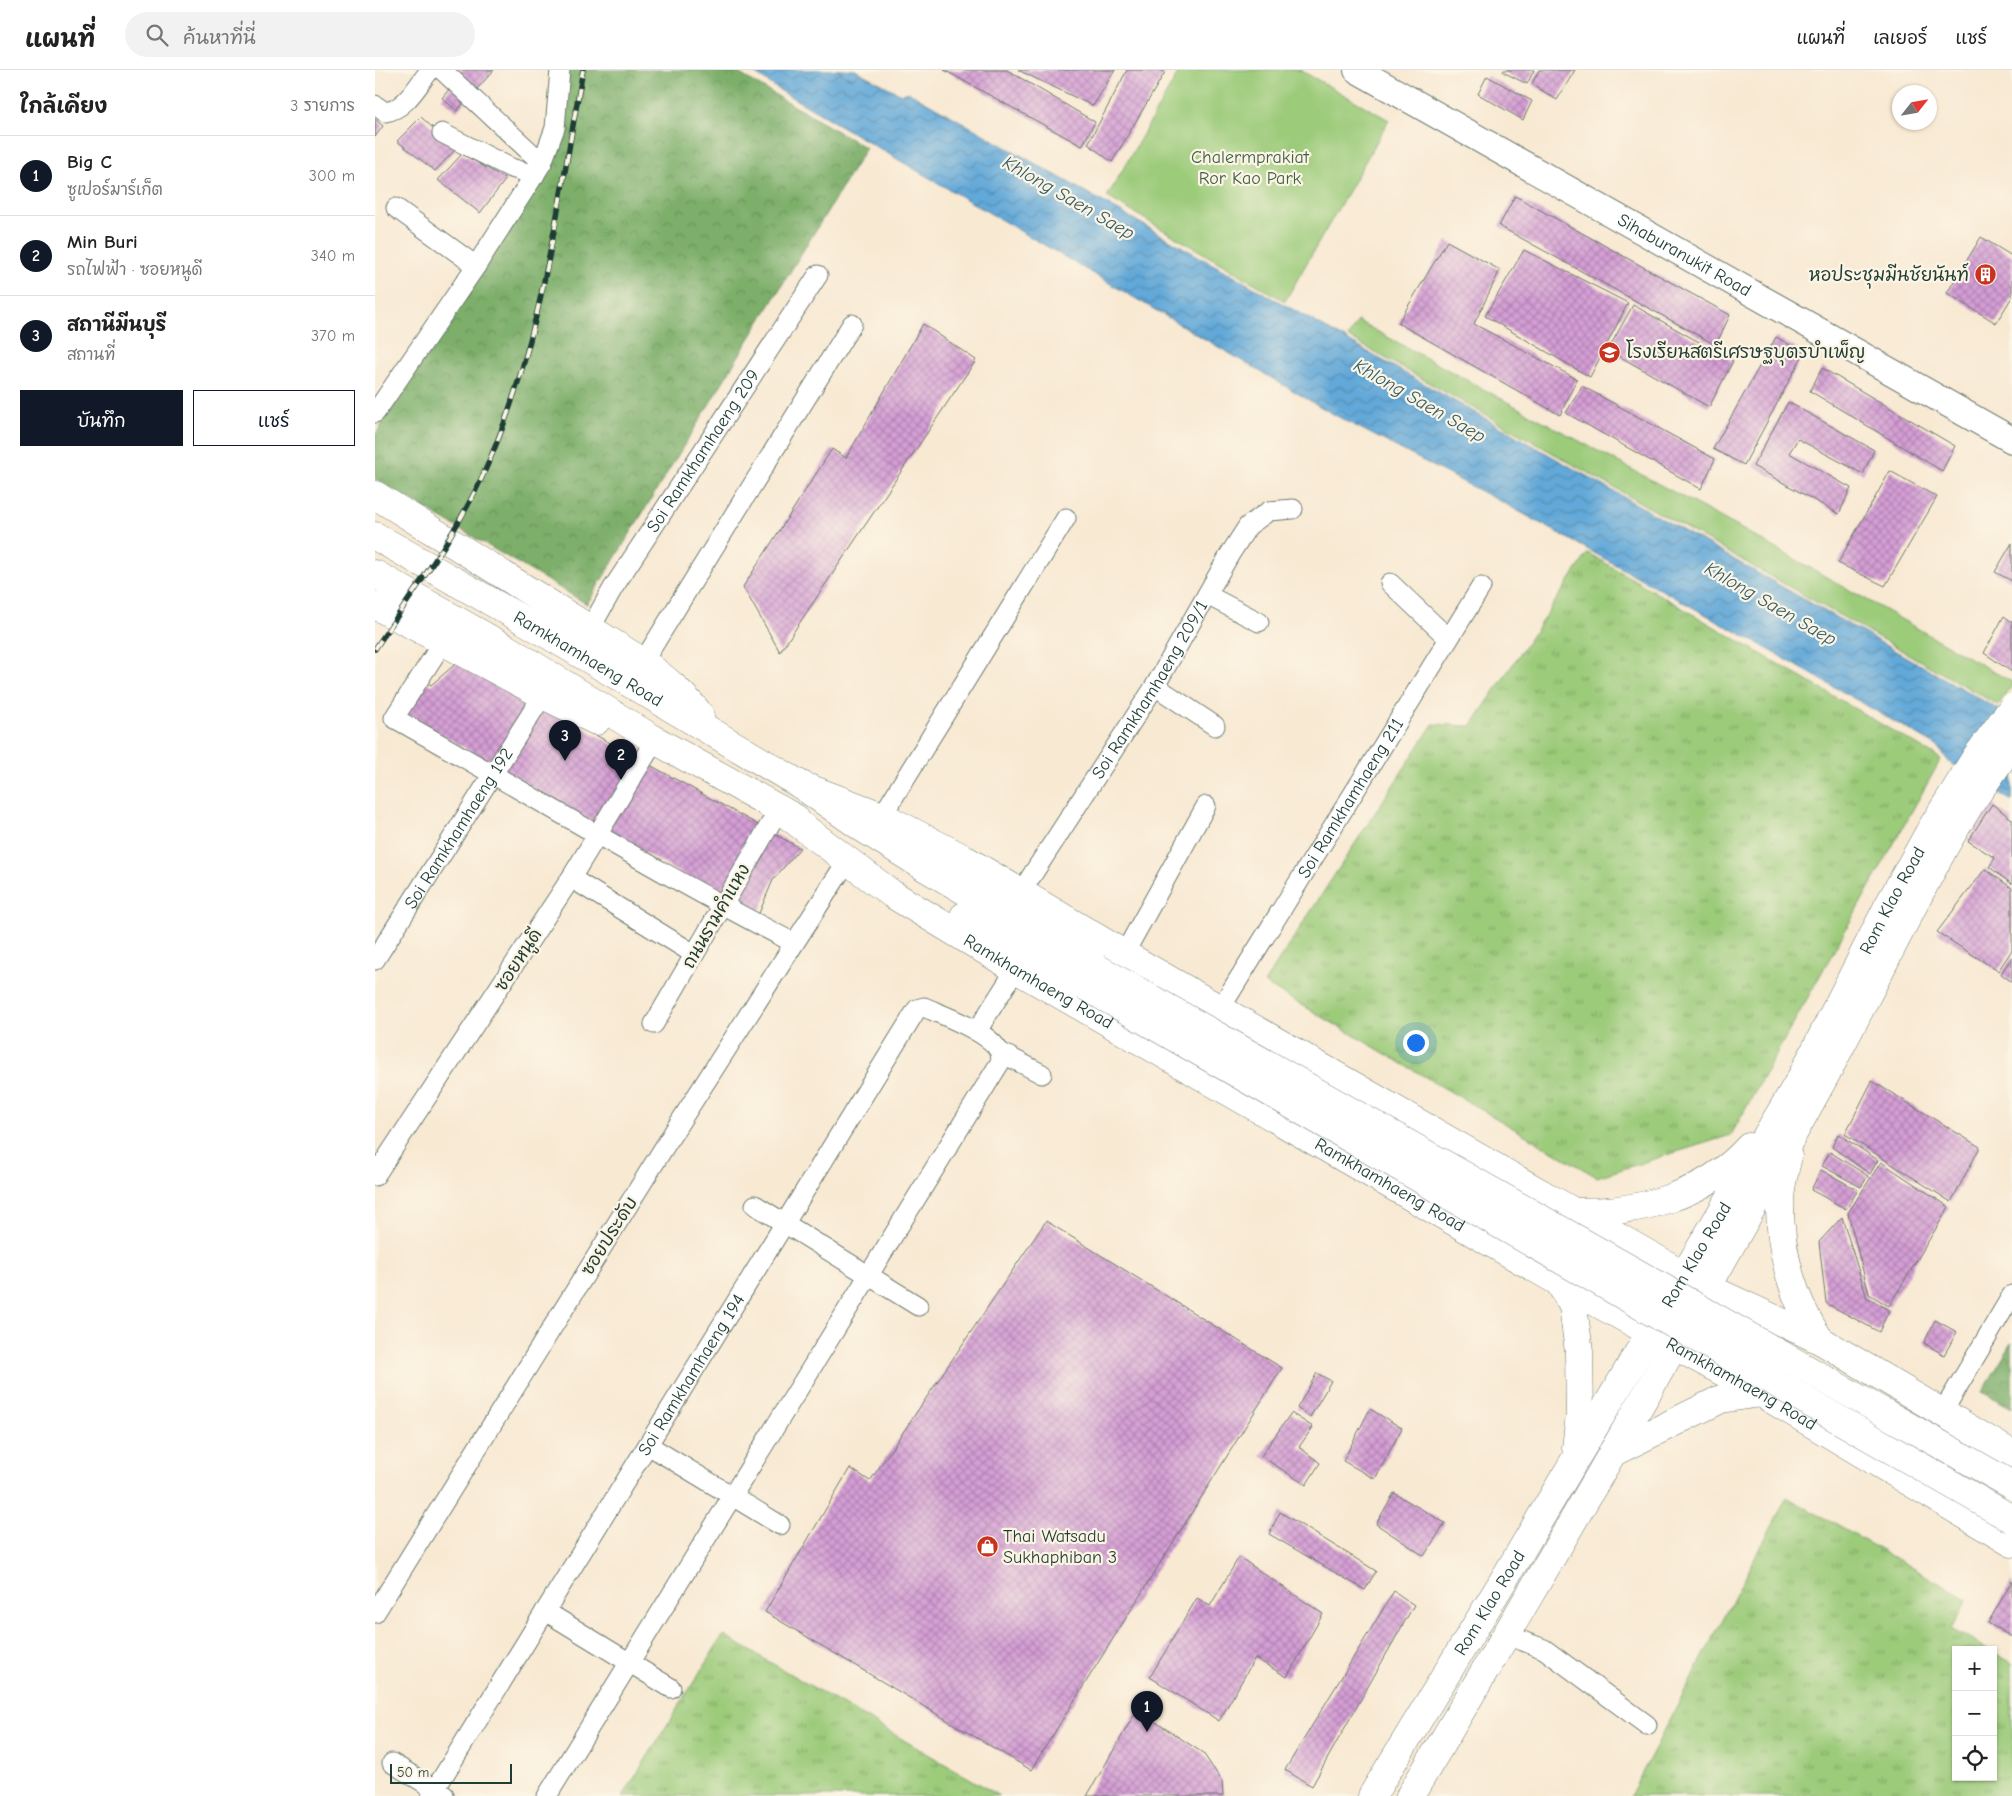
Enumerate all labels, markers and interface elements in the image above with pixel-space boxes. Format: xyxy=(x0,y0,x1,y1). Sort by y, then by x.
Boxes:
search box xyxy=(125,12,475,57)
icon: search xyxy=(143,21,171,49)
text: แผนที่ xyxy=(25,25,95,53)
text: ค้นหาที่นี่ xyxy=(183,27,256,49)
text: แผนที่ xyxy=(1797,28,1845,49)
text: เลเยอร์ xyxy=(1873,28,1927,49)
text: แชร์ xyxy=(1955,28,1987,49)
north arrow xyxy=(1892,85,1937,130)
text: ใกล้เคียง xyxy=(20,94,107,118)
text: 3 รายการ xyxy=(290,97,355,115)
park label: Chalermprakiat Ror Kao Park xyxy=(1191,147,1310,189)
text: Big C xyxy=(67,151,112,173)
water label: Khlong Saen Saep xyxy=(999,151,1138,244)
text: 1 xyxy=(33,167,39,185)
text: 300 m xyxy=(309,167,355,185)
text: ซูเปอร์มาร์เก็ต xyxy=(67,181,163,199)
street label: Sihaburanukit Road xyxy=(1614,209,1755,301)
text: Min Buri xyxy=(67,231,138,253)
text: 2 xyxy=(32,247,40,265)
text: 340 m xyxy=(311,247,355,265)
text: รถไฟฟ้า · ซอยหนูดี xyxy=(67,261,202,279)
place label: หอประชุมมีนชัยนันท์ xyxy=(1809,262,1969,289)
building icon: หอประชุมมีนชัยนันท์ xyxy=(1973,263,1997,287)
text: สถานีมีนบุรี xyxy=(67,314,166,336)
text: 3 xyxy=(32,327,40,345)
text: 370 m xyxy=(311,327,355,345)
place label: โรงเรียนสตรีเศรษฐบุตรบำเพ็ญ xyxy=(1626,339,1865,366)
school or university icon: โรงเรียนสตรีเศรษฐบุตรบำเพ็ญ xyxy=(1598,340,1622,364)
text: สถานที่ xyxy=(67,346,115,364)
water label: Khlong Saen Saep xyxy=(1350,354,1489,447)
street label: Soi Ramkhamhaeng 209 xyxy=(642,366,764,536)
button: บันทึก xyxy=(20,390,183,446)
button: แชร์ xyxy=(193,390,355,446)
water label: Khlong Saen Saep xyxy=(1701,557,1840,650)
street label: Soi Ramkhamhaeng 209/1 xyxy=(1088,597,1212,783)
street label: Ramkhamhaeng Road xyxy=(510,607,666,711)
street label: Soi Ramkhamhaeng 211 xyxy=(1294,715,1408,882)
pin: 3 xyxy=(549,720,581,761)
pin: 2 xyxy=(605,739,637,780)
street label: Soi Ramkhamhaeng 192 xyxy=(400,744,518,913)
street label: Rom Klao Road xyxy=(1855,843,1930,958)
street label: ถนนรามคำแหง xyxy=(676,859,755,972)
street label: ซอยหนูดี xyxy=(489,924,549,997)
street label: Ramkhamhaeng Road xyxy=(960,930,1117,1034)
your location xyxy=(1403,1030,1429,1056)
street label: Ramkhamhaeng Road xyxy=(1311,1134,1468,1236)
street label: ซอยประดับ xyxy=(576,1193,642,1279)
street label: Rom Klao Road xyxy=(1657,1199,1736,1311)
street label: Soi Ramkhamhaeng 194 xyxy=(634,1291,749,1460)
street label: Ramkhamhaeng Road xyxy=(1662,1333,1820,1435)
place label: Thai Watsadu Sukhaphiban 3 xyxy=(1003,1526,1117,1568)
shop icon: Thai Watsadu Sukhaphiban 3 xyxy=(975,1534,999,1558)
street label: Rom Klao Road xyxy=(1450,1547,1530,1659)
map controls xyxy=(1952,1646,1997,1781)
button: + xyxy=(1952,1646,1997,1691)
pin: 1 xyxy=(1131,1691,1163,1732)
button: − xyxy=(1952,1691,1997,1736)
button: locate xyxy=(1952,1736,1997,1781)
scale bar xyxy=(390,1761,513,1784)
text: 50 m xyxy=(397,1764,429,1781)

